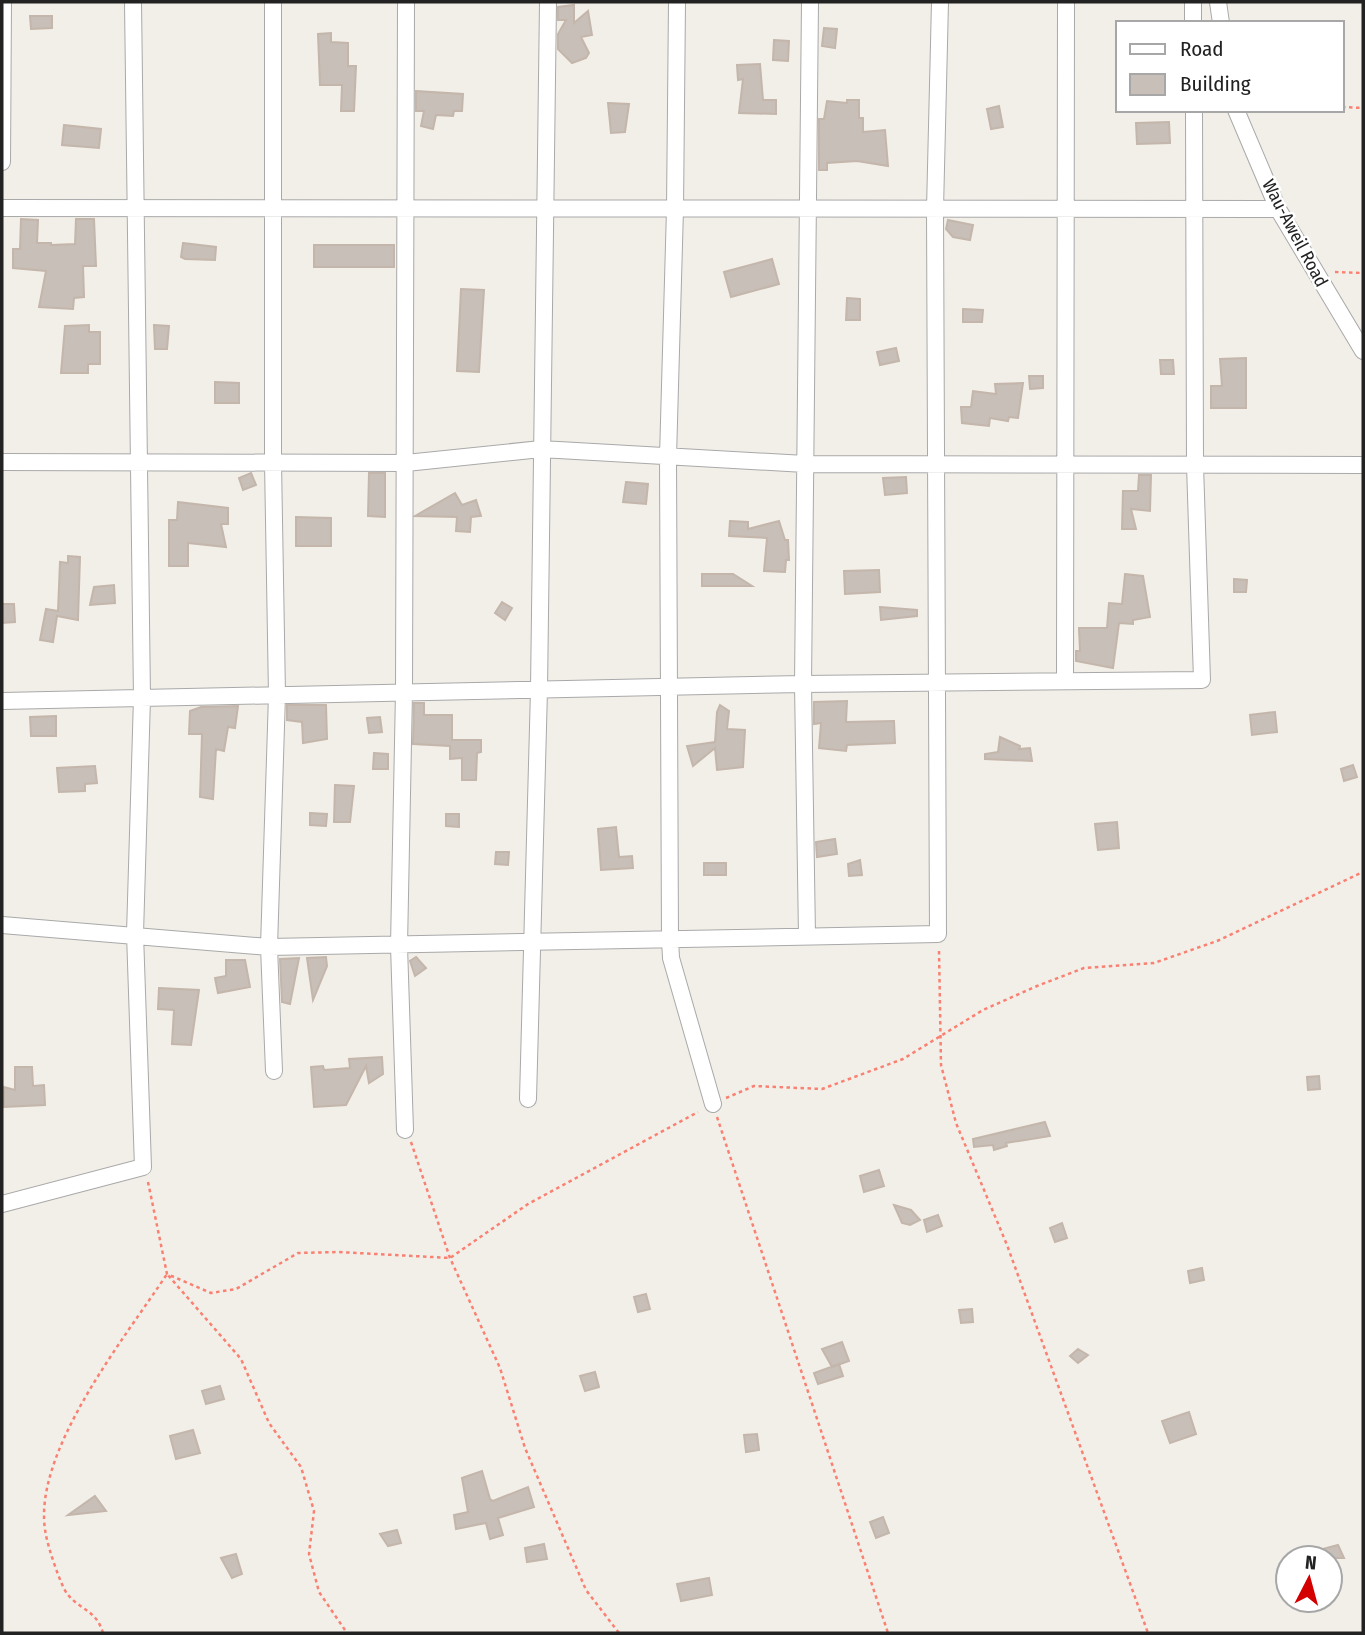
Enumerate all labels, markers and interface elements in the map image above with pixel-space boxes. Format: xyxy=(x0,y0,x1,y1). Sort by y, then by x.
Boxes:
legend xyxy=(1116,21,1344,112)
text: Road xyxy=(1180,36,1224,62)
text: Building xyxy=(1180,71,1251,97)
street label: Wau-Aweil Road xyxy=(1257,175,1333,291)
north arrow xyxy=(1274,1544,1344,1614)
text: N xyxy=(1304,1551,1318,1575)

